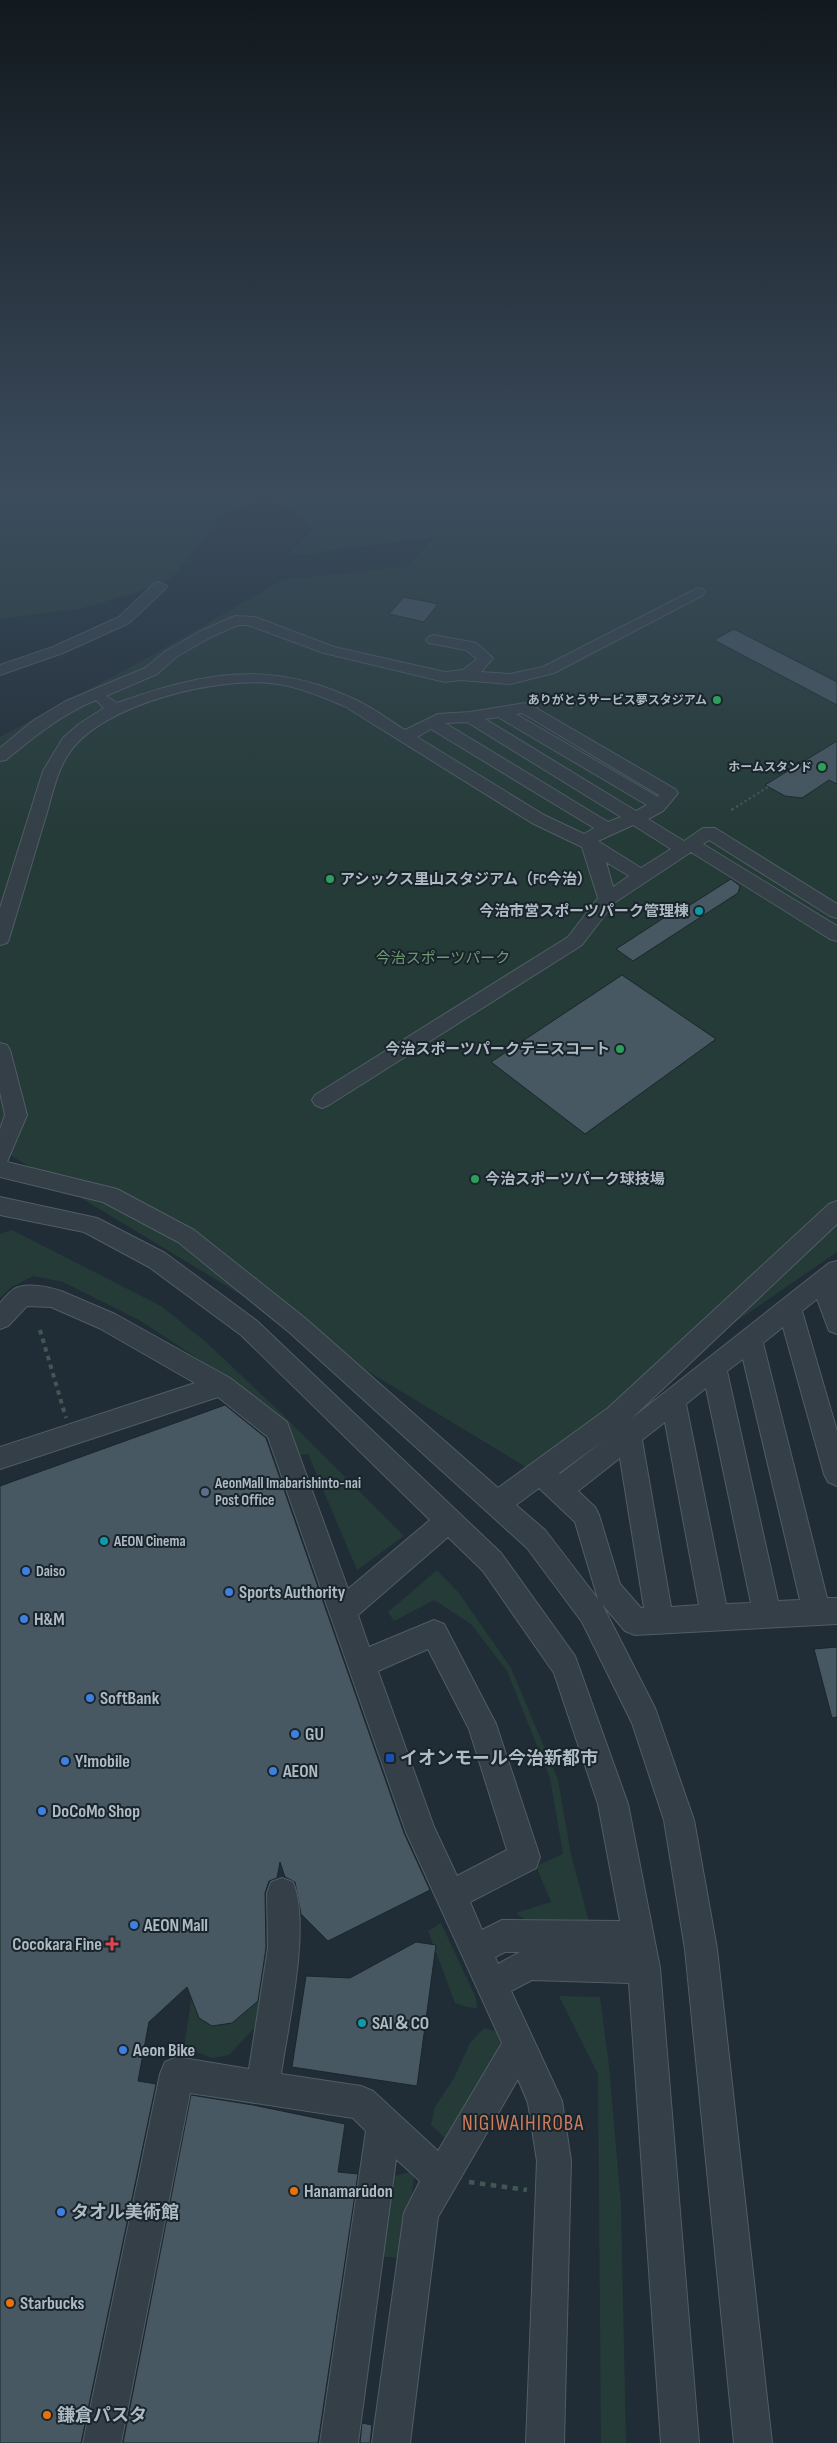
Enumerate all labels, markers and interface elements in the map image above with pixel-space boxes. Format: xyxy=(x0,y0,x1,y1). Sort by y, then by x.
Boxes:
place label: ありがとうサービス夢スタジアム xyxy=(528,693,707,708)
marker: ありがとうサービス夢スタジアム xyxy=(711,694,723,706)
place label: ホームスタンド xyxy=(728,760,812,775)
marker: ホームスタンド xyxy=(816,761,828,773)
place label: アシックス里山スタジアム（FC今治） xyxy=(340,870,592,889)
marker: アシックス里山スタジアム（FC今治） xyxy=(324,873,336,885)
place label: 今治市営スポーツパーク管理棟 xyxy=(479,902,689,921)
marker: 今治市営スポーツパーク管理棟 xyxy=(693,905,705,917)
park label: 今治スポーツパーク xyxy=(376,949,510,968)
place label: 今治スポーツパークテニスコート xyxy=(385,1040,610,1059)
marker: 今治スポーツパークテニスコート xyxy=(614,1043,626,1055)
place label: 今治スポーツパーク球技場 xyxy=(485,1170,665,1189)
marker: 今治スポーツパーク球技場 xyxy=(469,1173,481,1185)
place label: AeonMall Imabarishinto-nai Post Office xyxy=(214,1474,361,1510)
marker: AeonMall Imabarishinto-nai Post Office xyxy=(199,1486,211,1498)
place label: AEON Cinema xyxy=(113,1532,186,1551)
marker: AEON Cinema xyxy=(98,1535,110,1547)
place label: Daiso xyxy=(36,1562,65,1581)
marker: Daiso xyxy=(20,1565,32,1577)
place label: Sports Authority xyxy=(239,1582,346,1603)
marker: Sports Authority xyxy=(223,1586,235,1598)
place label: H&M xyxy=(34,1609,65,1630)
marker: H&M xyxy=(18,1613,30,1625)
place label: SoftBank xyxy=(100,1688,160,1709)
marker: SoftBank xyxy=(84,1692,96,1704)
place label: GU xyxy=(305,1724,324,1745)
marker: GU xyxy=(289,1728,301,1740)
place label: イオンモール今治新都市 xyxy=(400,1748,598,1769)
place label: Y!mobile xyxy=(75,1751,130,1772)
marker: イオンモール今治新都市 xyxy=(384,1752,396,1764)
marker: Y!mobile xyxy=(59,1755,71,1767)
place label: AEON xyxy=(282,1761,318,1782)
marker: AEON xyxy=(267,1765,279,1777)
place label: DoCoMo Shop xyxy=(52,1801,140,1822)
marker: DoCoMo Shop xyxy=(36,1805,48,1817)
place label: AEON Mall xyxy=(143,1915,208,1936)
marker: AEON Mall xyxy=(128,1919,140,1931)
place label: Cocokara Fine xyxy=(12,1934,102,1955)
marker: Cocokara Fine xyxy=(106,1938,118,1950)
place label: SAI＆CO xyxy=(372,2013,429,2034)
marker: SAI＆CO xyxy=(356,2017,368,2029)
place label: Aeon Bike xyxy=(132,2040,195,2061)
marker: Aeon Bike xyxy=(117,2044,129,2056)
district label: NIGIWAIHIROBA xyxy=(462,2111,584,2136)
place label: Hanamarūdon xyxy=(304,2181,393,2202)
marker: Hanamarūdon xyxy=(288,2185,300,2197)
place label: タオル美術館 xyxy=(71,2202,179,2223)
marker: タオル美術館 xyxy=(55,2206,67,2218)
place label: Starbucks xyxy=(20,2293,85,2314)
marker: Starbucks xyxy=(4,2297,16,2309)
place label: 鎌倉パスタ xyxy=(57,2405,147,2426)
marker: 鎌倉パスタ xyxy=(41,2409,53,2421)

